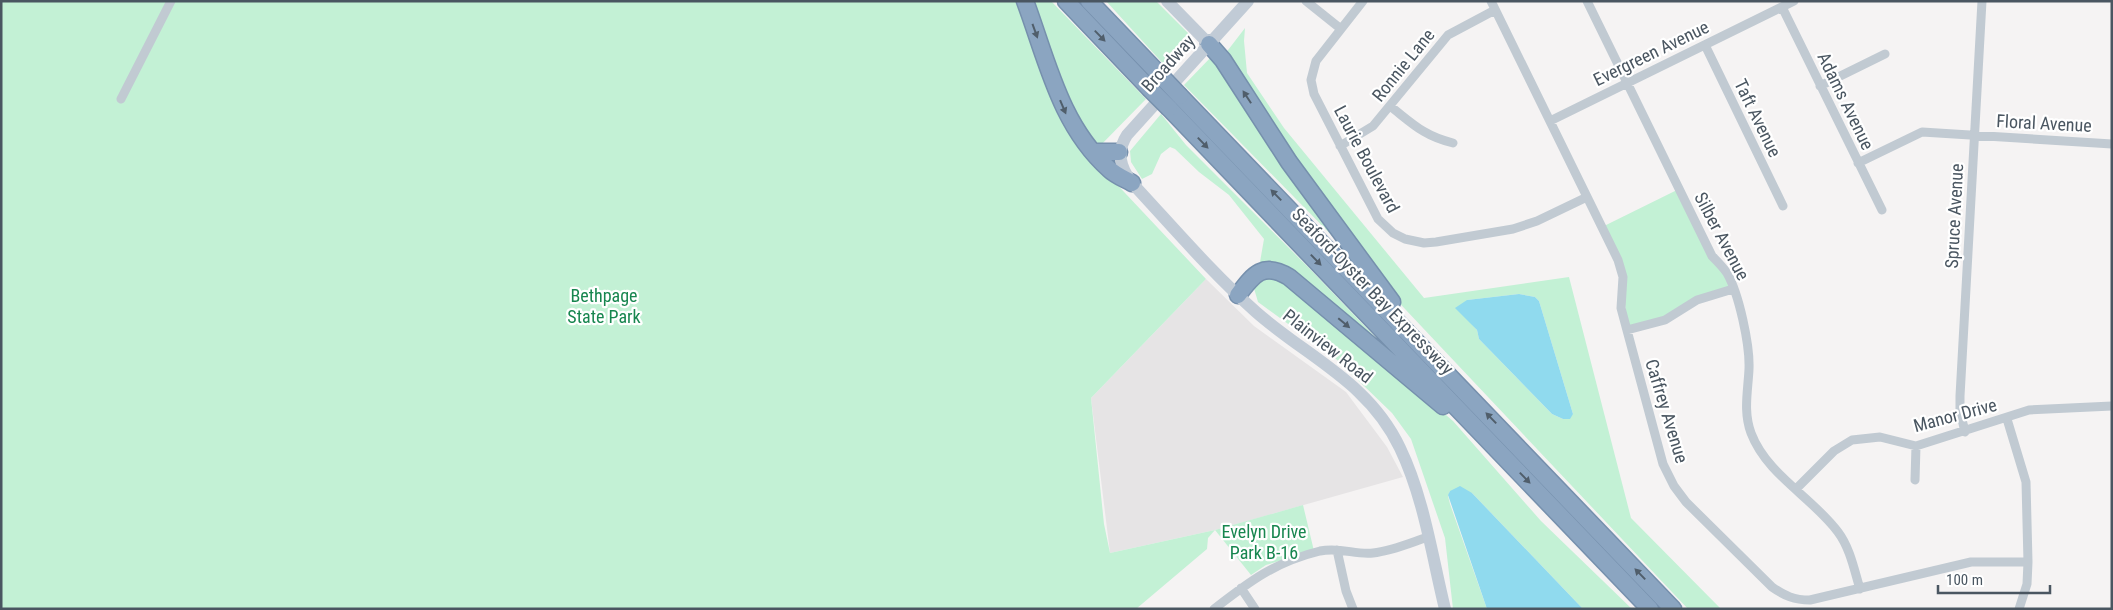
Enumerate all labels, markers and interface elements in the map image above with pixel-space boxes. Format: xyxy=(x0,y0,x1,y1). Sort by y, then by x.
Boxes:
street label: Evergreen Avenue xyxy=(1590,16,1712,90)
one-way arrow xyxy=(1031,24,1039,39)
street label: Ronnie Lane xyxy=(1367,25,1439,105)
one-way arrow xyxy=(1094,30,1106,42)
street label: Broadway xyxy=(1137,30,1199,96)
street label: Adams Avenue xyxy=(1813,49,1879,153)
street label: Taft Avenue xyxy=(1730,76,1786,160)
one-way arrow xyxy=(1242,90,1251,103)
one-way arrow xyxy=(1060,100,1068,114)
street label: Laurie Boulevard xyxy=(1330,102,1404,216)
street label: Floral Avenue xyxy=(1996,110,2092,136)
one-way arrow xyxy=(1197,137,1209,149)
street label: Spruce Avenue xyxy=(1941,163,1967,269)
one-way arrow xyxy=(1270,189,1282,201)
street label: Silber Avenue xyxy=(1690,189,1754,283)
street label: Seaford-Oyster Bay Expressway xyxy=(1288,203,1458,379)
one-way arrow xyxy=(1309,254,1321,266)
park label: Bethpage State Park xyxy=(567,285,641,327)
street label: Plainview Road xyxy=(1279,305,1377,387)
one-way arrow xyxy=(1338,318,1351,329)
street label: Caffrey Avenue xyxy=(1641,357,1693,465)
street label: Manor Drive xyxy=(1911,394,1999,436)
one-way arrow xyxy=(1485,413,1497,425)
one-way arrow xyxy=(1519,472,1531,484)
park label: Evelyn Drive Park B-16 xyxy=(1221,521,1307,563)
scale bar xyxy=(1938,562,2050,594)
one-way arrow xyxy=(1634,568,1646,580)
text: 100 m xyxy=(1946,571,1983,589)

